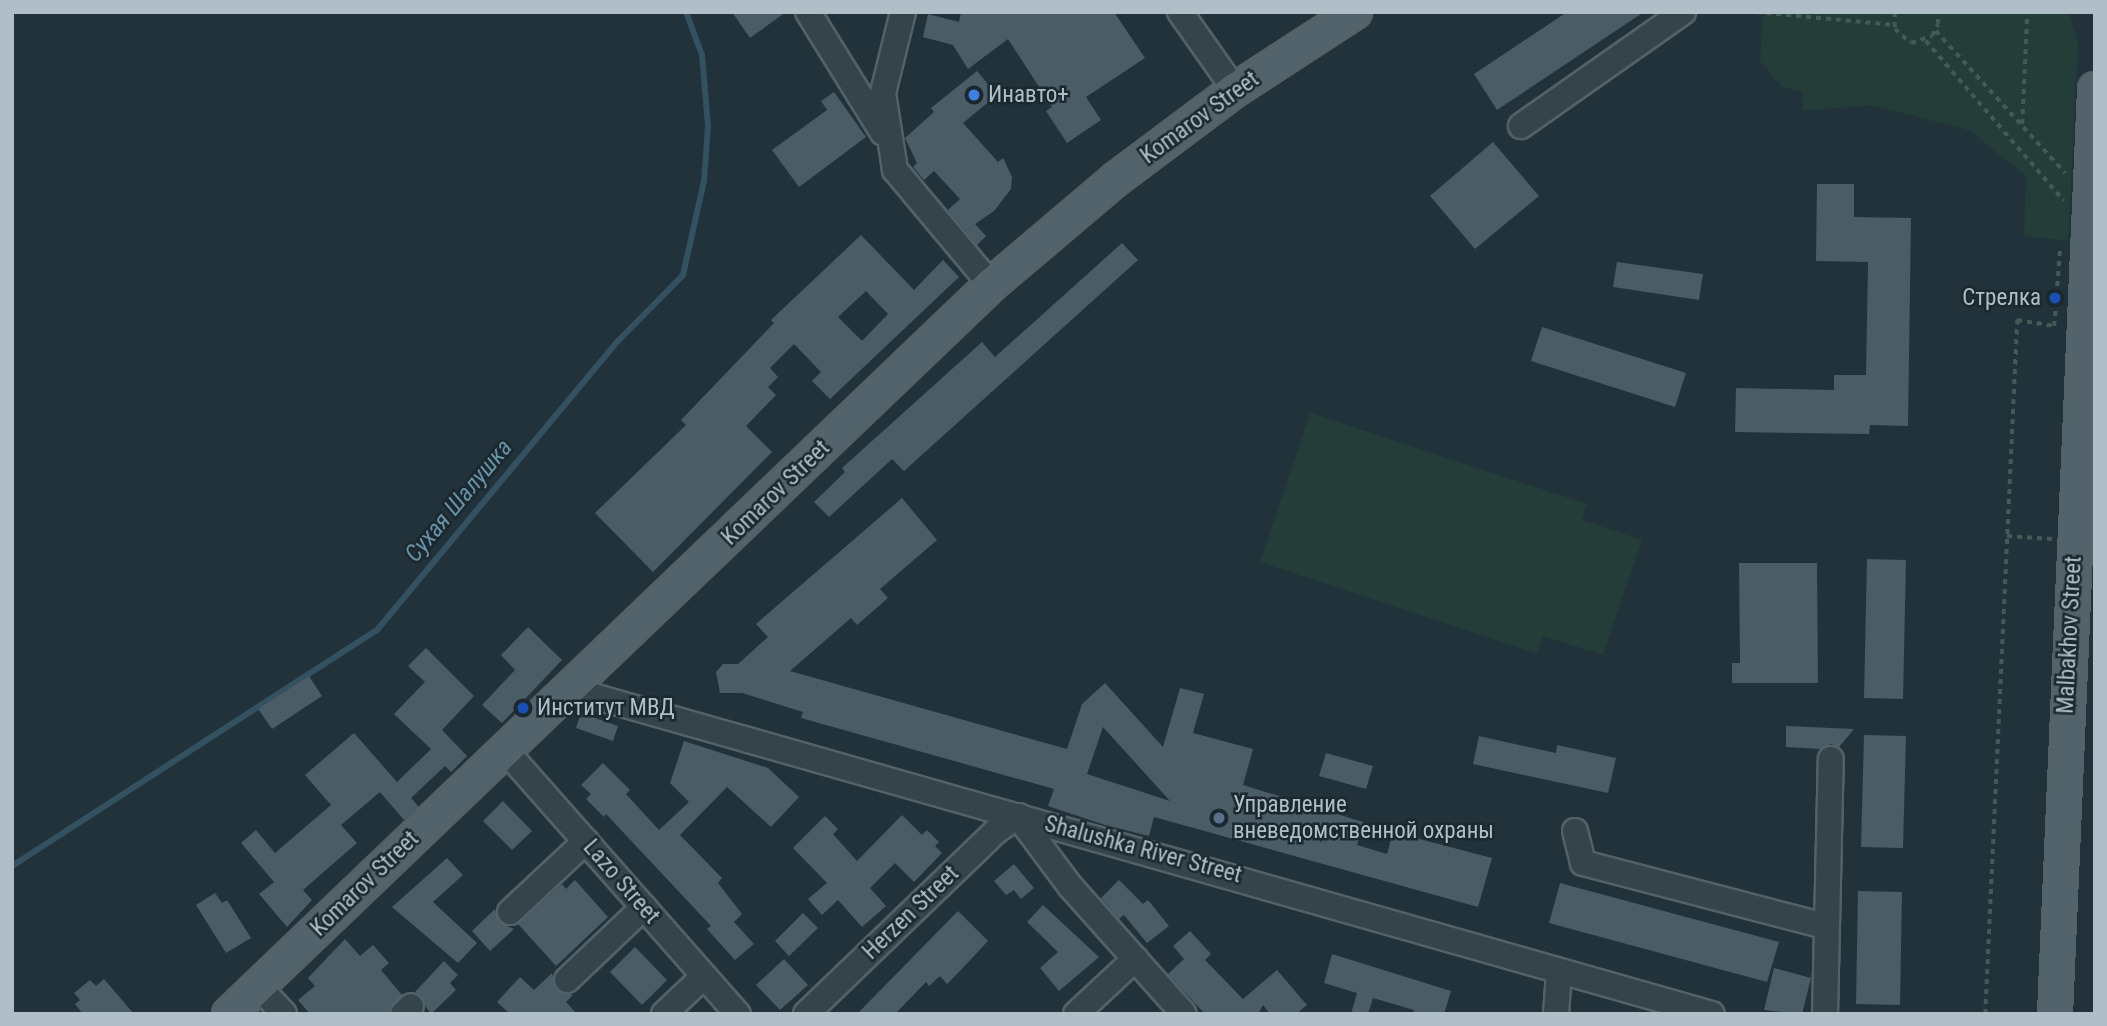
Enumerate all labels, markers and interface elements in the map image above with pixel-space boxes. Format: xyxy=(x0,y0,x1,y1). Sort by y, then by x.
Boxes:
street label: Komarov Street xyxy=(1136,66,1264,170)
place label: Инавто+ xyxy=(988,81,1069,109)
marker: Инавто+ xyxy=(966,87,982,103)
place label: Стрелка xyxy=(1962,284,2041,312)
marker: Стрелка xyxy=(2047,290,2063,306)
water label: Сухая Шалушка xyxy=(399,434,519,568)
street label: Komarov Street xyxy=(716,435,836,551)
street label: Malbakhov Street xyxy=(2052,555,2088,715)
place label: Институт МВД xyxy=(537,694,675,722)
marker: Институт МВД xyxy=(515,700,531,716)
place label: Управление вневедомственной охраны xyxy=(1233,791,1494,845)
street label: Shalushka River Street xyxy=(1041,810,1245,890)
marker: Управление вневедомственной охраны xyxy=(1211,810,1227,826)
street label: Komarov Street xyxy=(305,826,425,942)
street label: Lazo Street xyxy=(577,834,665,930)
street label: Herzen Street xyxy=(857,860,965,966)

